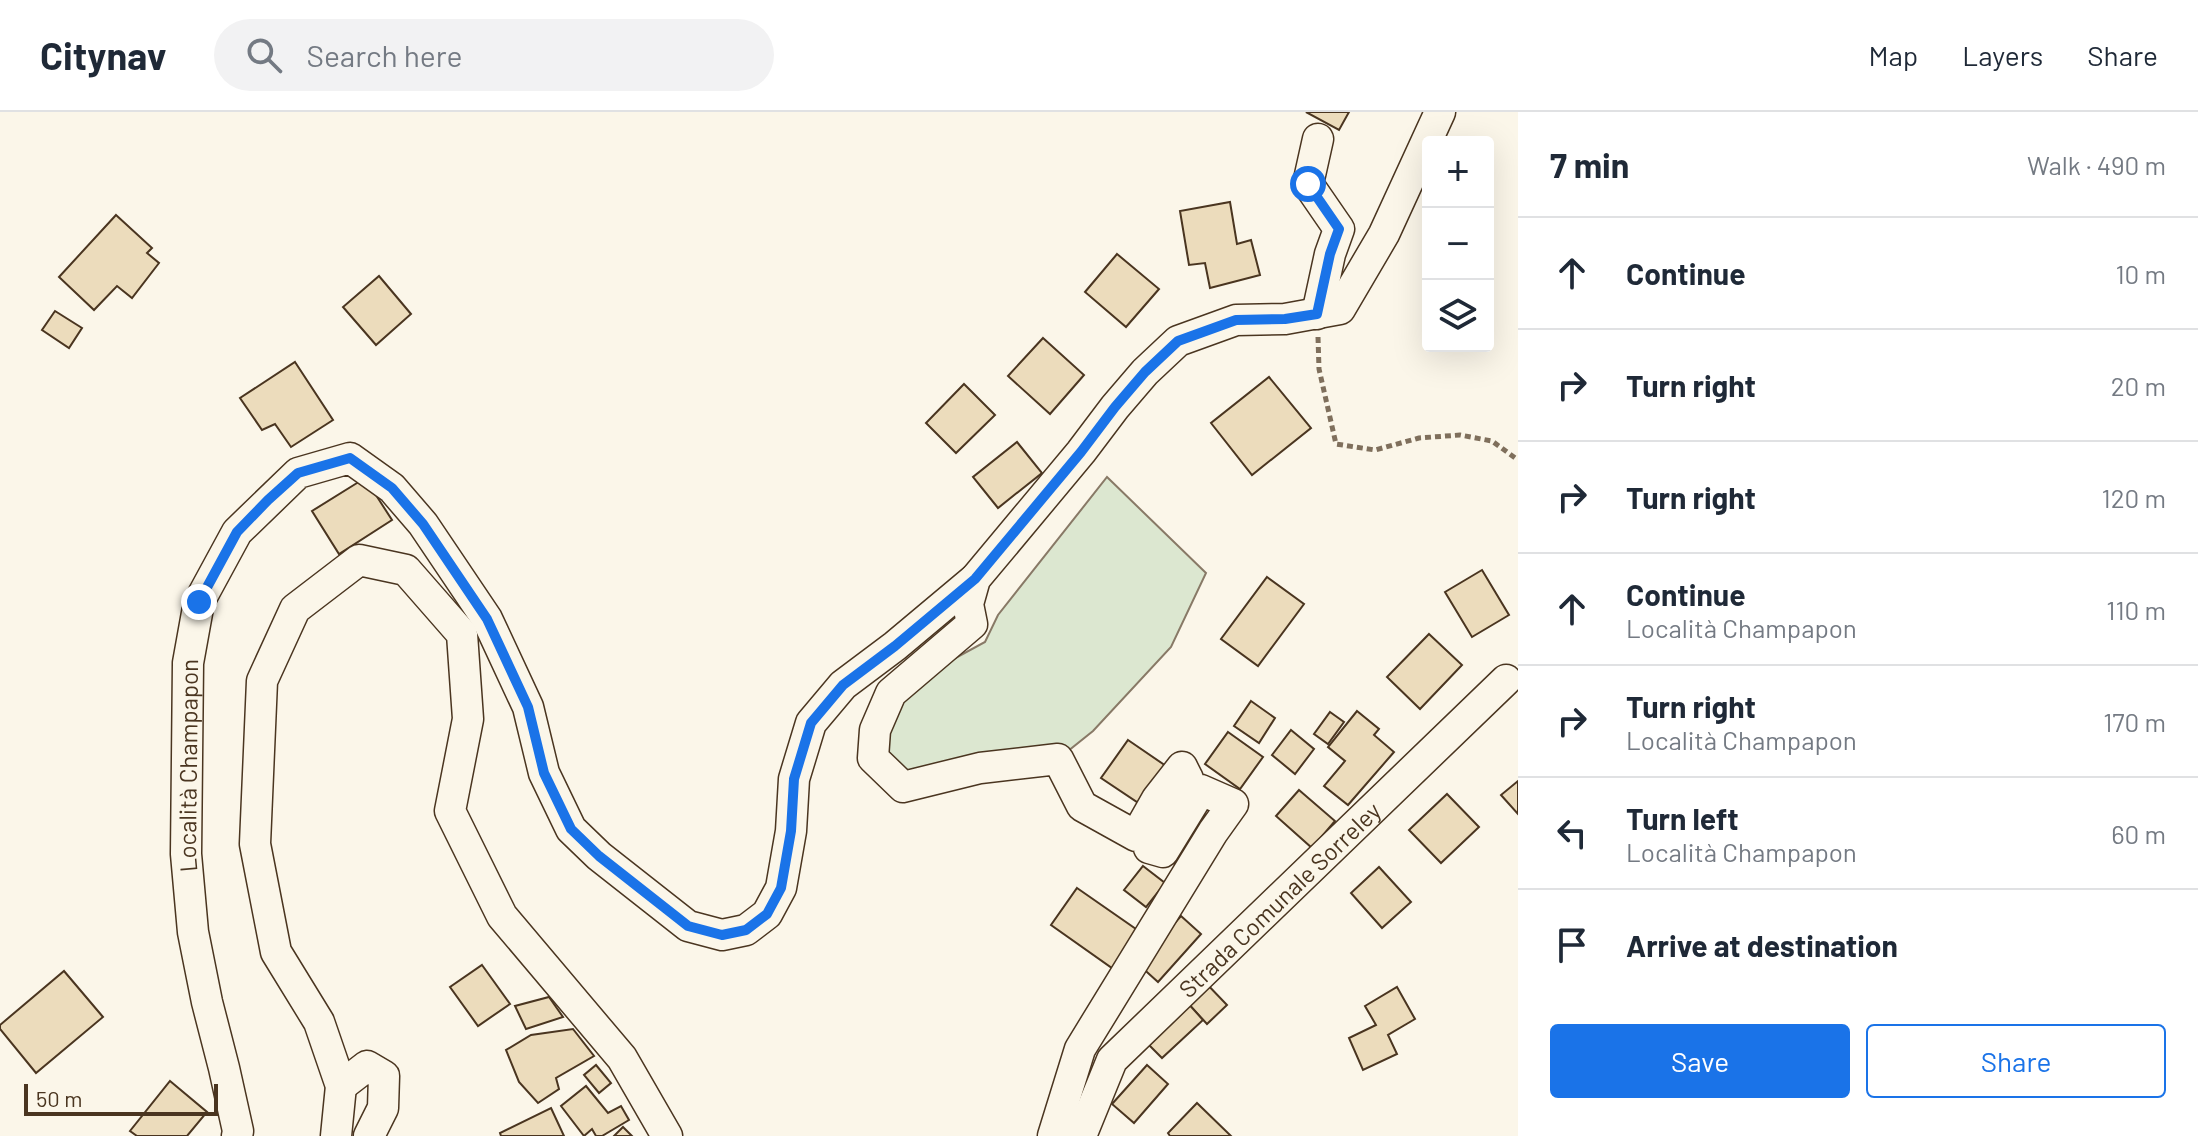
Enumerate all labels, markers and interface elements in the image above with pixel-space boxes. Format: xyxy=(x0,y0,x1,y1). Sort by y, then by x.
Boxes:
search box xyxy=(214,19,774,91)
text: Citynav xyxy=(40,32,166,78)
icon: search xyxy=(242,33,286,77)
text: Search here xyxy=(306,37,462,73)
text: Map xyxy=(1868,38,1918,72)
text: Layers xyxy=(1962,38,2043,72)
text: Share xyxy=(2087,38,2158,72)
map controls xyxy=(1422,136,1494,352)
button: + xyxy=(1422,136,1494,208)
text: 7 min xyxy=(1550,144,1629,185)
text: Walk · 490 m xyxy=(2027,149,2166,180)
route start xyxy=(1290,166,1326,202)
button: − xyxy=(1422,208,1494,280)
icon: ahead xyxy=(1550,251,1594,295)
text: Continue xyxy=(1626,255,1746,291)
text: 10 m xyxy=(2116,258,2166,289)
button: layers xyxy=(1422,280,1494,352)
icon: right xyxy=(1550,363,1594,407)
text: Turn right xyxy=(1626,367,1756,403)
text: 20 m xyxy=(2111,370,2166,401)
icon: right xyxy=(1550,475,1594,519)
text: Turn right xyxy=(1626,479,1756,515)
text: 120 m xyxy=(2102,482,2166,513)
text: Continue xyxy=(1626,576,1746,612)
route end xyxy=(181,584,217,620)
icon: ahead xyxy=(1550,587,1594,631)
text: 110 m xyxy=(2106,594,2166,625)
text: Località Champapon xyxy=(1626,612,1857,643)
street label: Località Champapon xyxy=(171,659,203,873)
text: Turn right xyxy=(1626,688,1756,724)
icon: right xyxy=(1550,699,1594,743)
text: 170 m xyxy=(2103,706,2166,737)
text: Località Champapon xyxy=(1626,724,1857,755)
street label: Strada Comunale Sorreley xyxy=(1172,795,1386,1003)
text: Turn left xyxy=(1626,800,1739,836)
icon: left xyxy=(1550,811,1594,855)
text: 60 m xyxy=(2111,818,2166,849)
text: Località Champapon xyxy=(1626,836,1857,867)
icon: arrive xyxy=(1550,923,1594,967)
text: Arrive at destination xyxy=(1626,927,1898,963)
button: Save xyxy=(1550,1024,1850,1098)
button: Share xyxy=(1866,1024,2166,1098)
scale bar xyxy=(24,1080,218,1116)
text: 50 m xyxy=(36,1085,82,1111)

